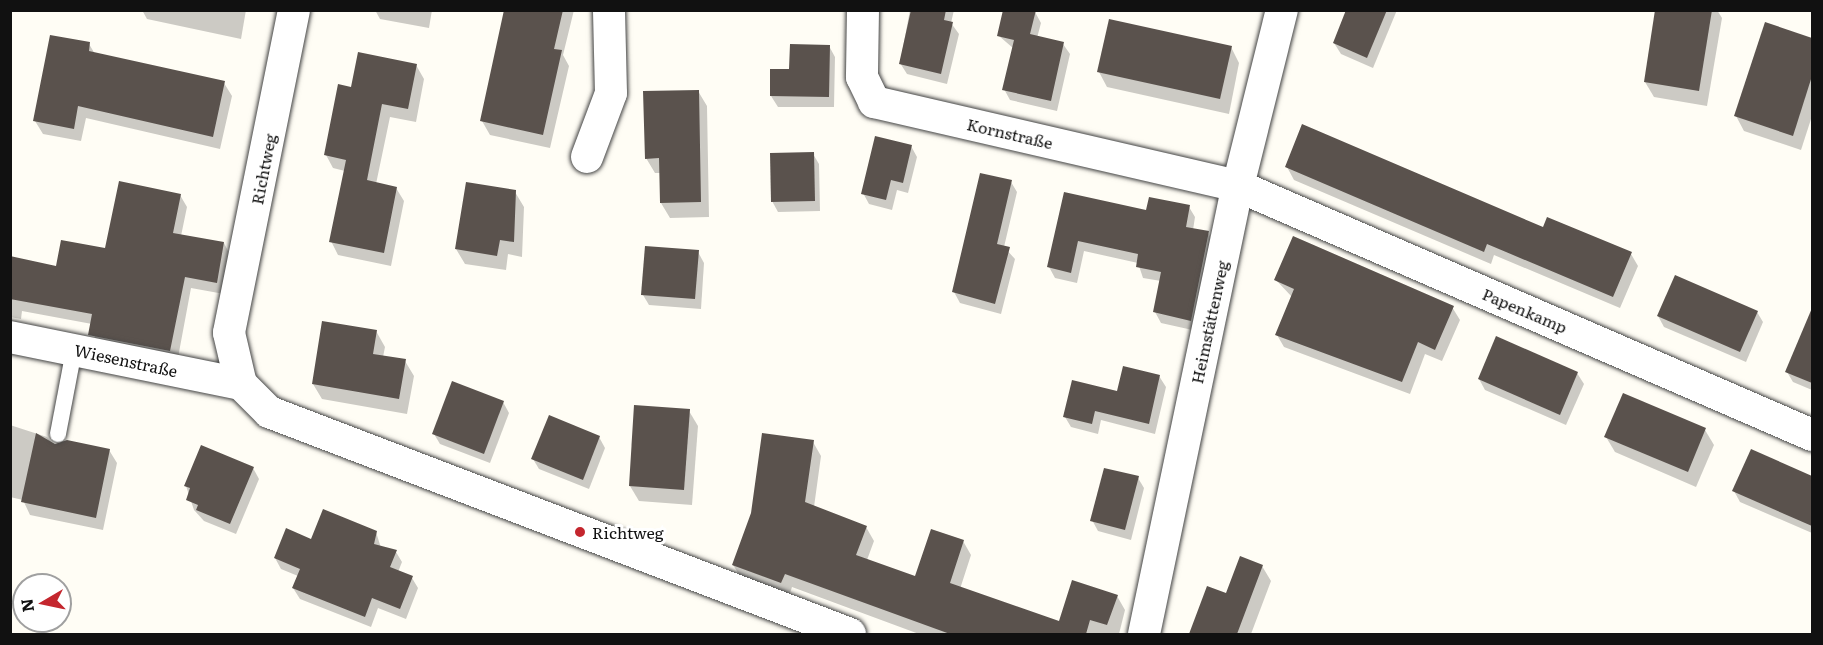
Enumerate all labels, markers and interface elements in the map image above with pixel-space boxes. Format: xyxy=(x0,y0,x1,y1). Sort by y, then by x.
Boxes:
street label: Kornstraße xyxy=(965,114,1055,152)
street label: Richtweg xyxy=(247,132,279,206)
street label: Heimstättenweg xyxy=(1187,259,1231,385)
street label: Papenkamp xyxy=(1480,284,1570,336)
street label: Wiesenstraße xyxy=(73,340,179,380)
place label: Richtweg xyxy=(592,522,664,542)
marker: Richtweg xyxy=(573,525,587,539)
north arrow xyxy=(12,573,72,633)
text: N xyxy=(13,597,39,614)

